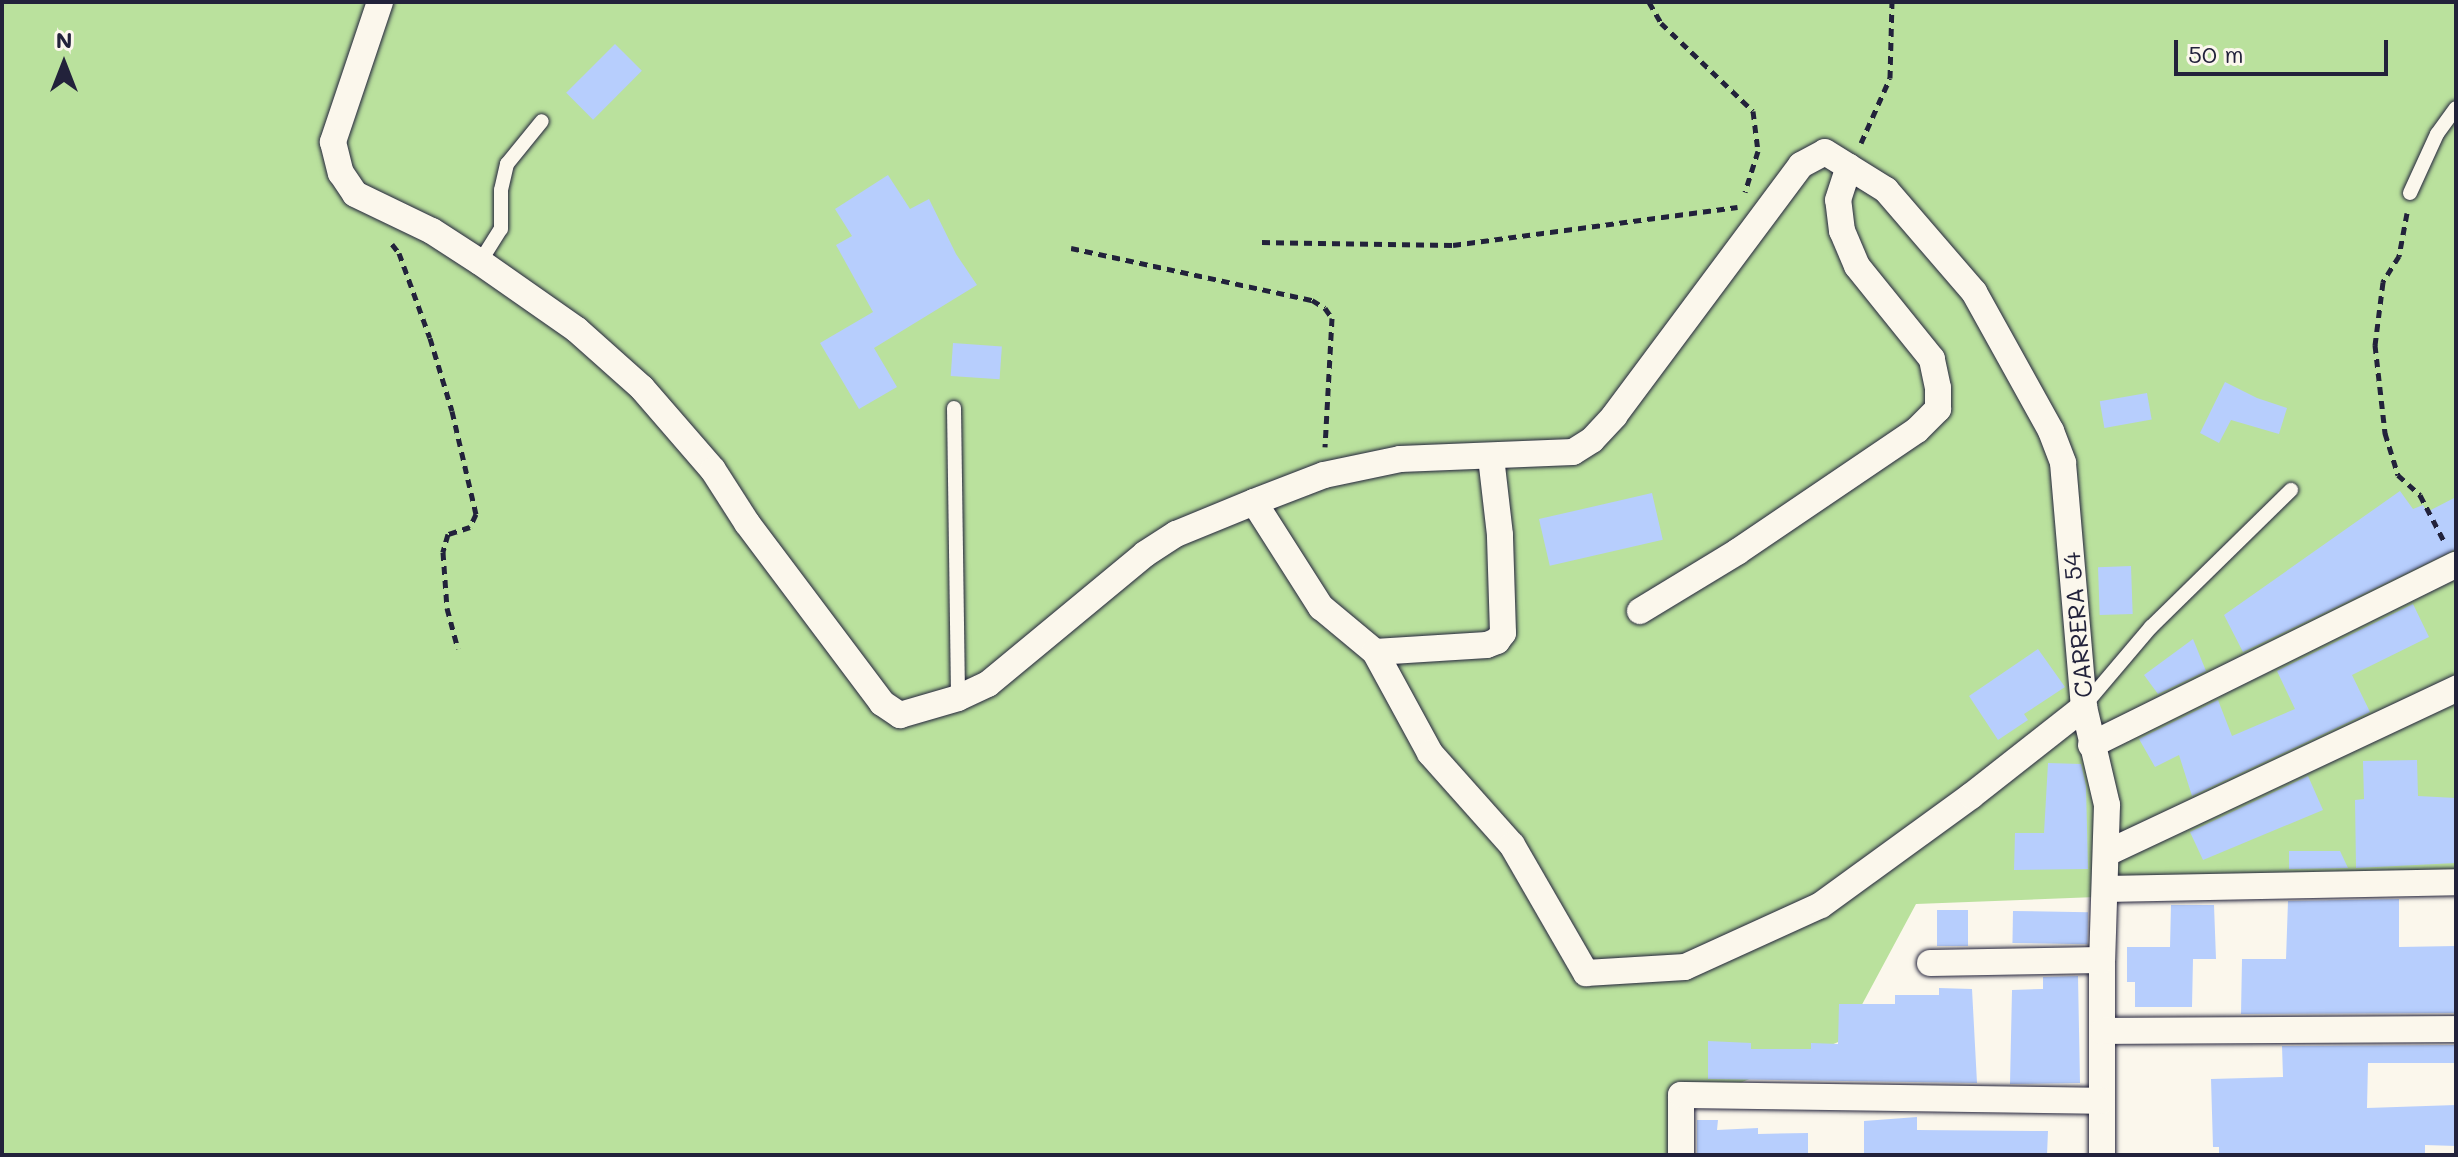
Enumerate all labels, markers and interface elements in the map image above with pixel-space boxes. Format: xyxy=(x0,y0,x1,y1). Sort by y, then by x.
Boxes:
north arrow xyxy=(24,24,104,104)
scale bar xyxy=(2178,24,2392,74)
text: N xyxy=(56,25,72,54)
text: 50 m xyxy=(2188,38,2244,69)
street label: CARRERA 54 xyxy=(2056,551,2098,699)

